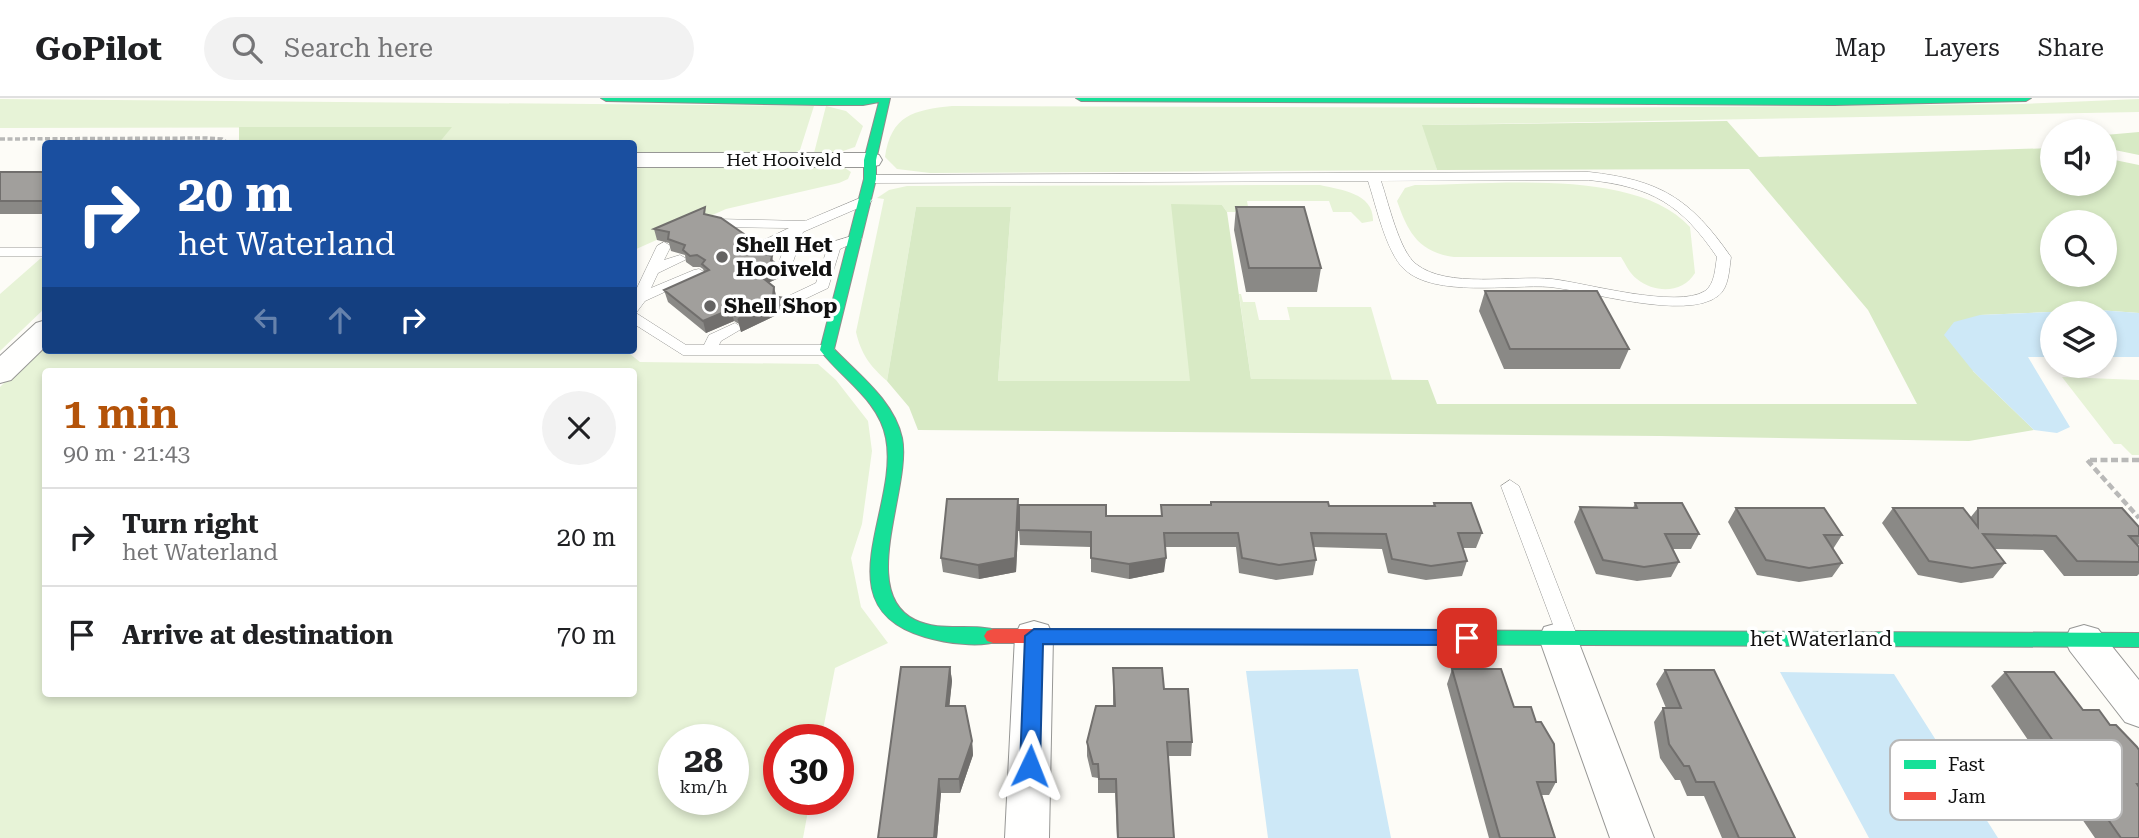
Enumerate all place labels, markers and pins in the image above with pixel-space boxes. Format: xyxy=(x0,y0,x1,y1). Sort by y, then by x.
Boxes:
place label: Shell Het Hooiveld xyxy=(736,233,833,281)
marker: Shell Het Hooiveld xyxy=(714,249,730,265)
place label: Shell Shop xyxy=(724,294,837,318)
marker: Shell Shop xyxy=(702,298,718,314)
pin xyxy=(1437,608,1497,668)

